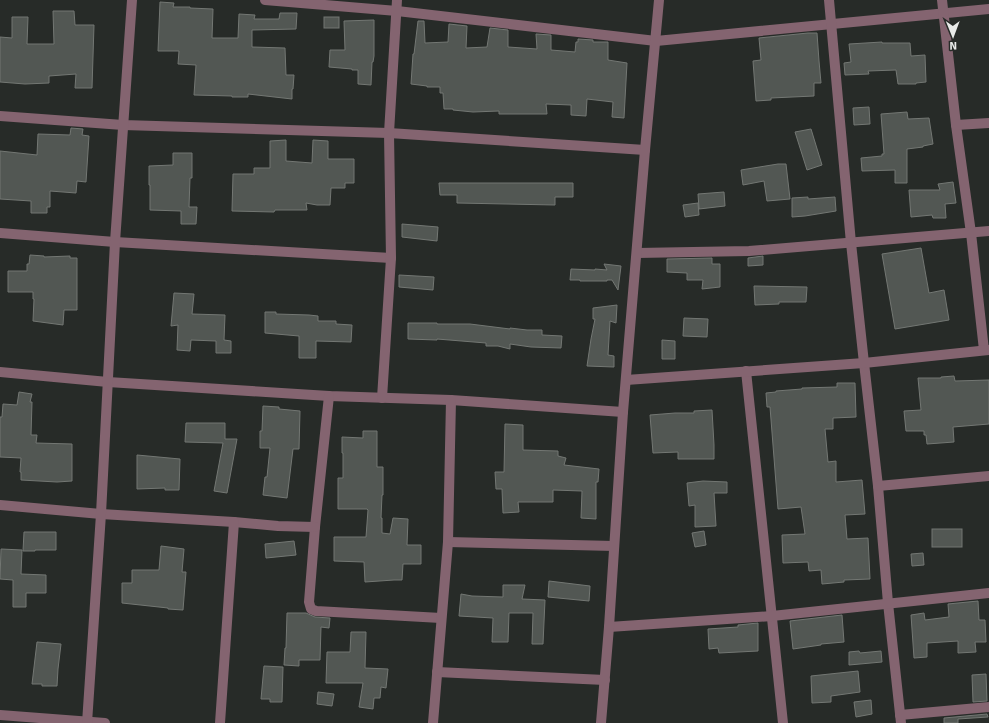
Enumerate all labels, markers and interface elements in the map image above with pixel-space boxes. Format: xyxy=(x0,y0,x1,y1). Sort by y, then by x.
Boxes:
north arrow xyxy=(933,16,973,56)
text: N xyxy=(949,39,957,52)

